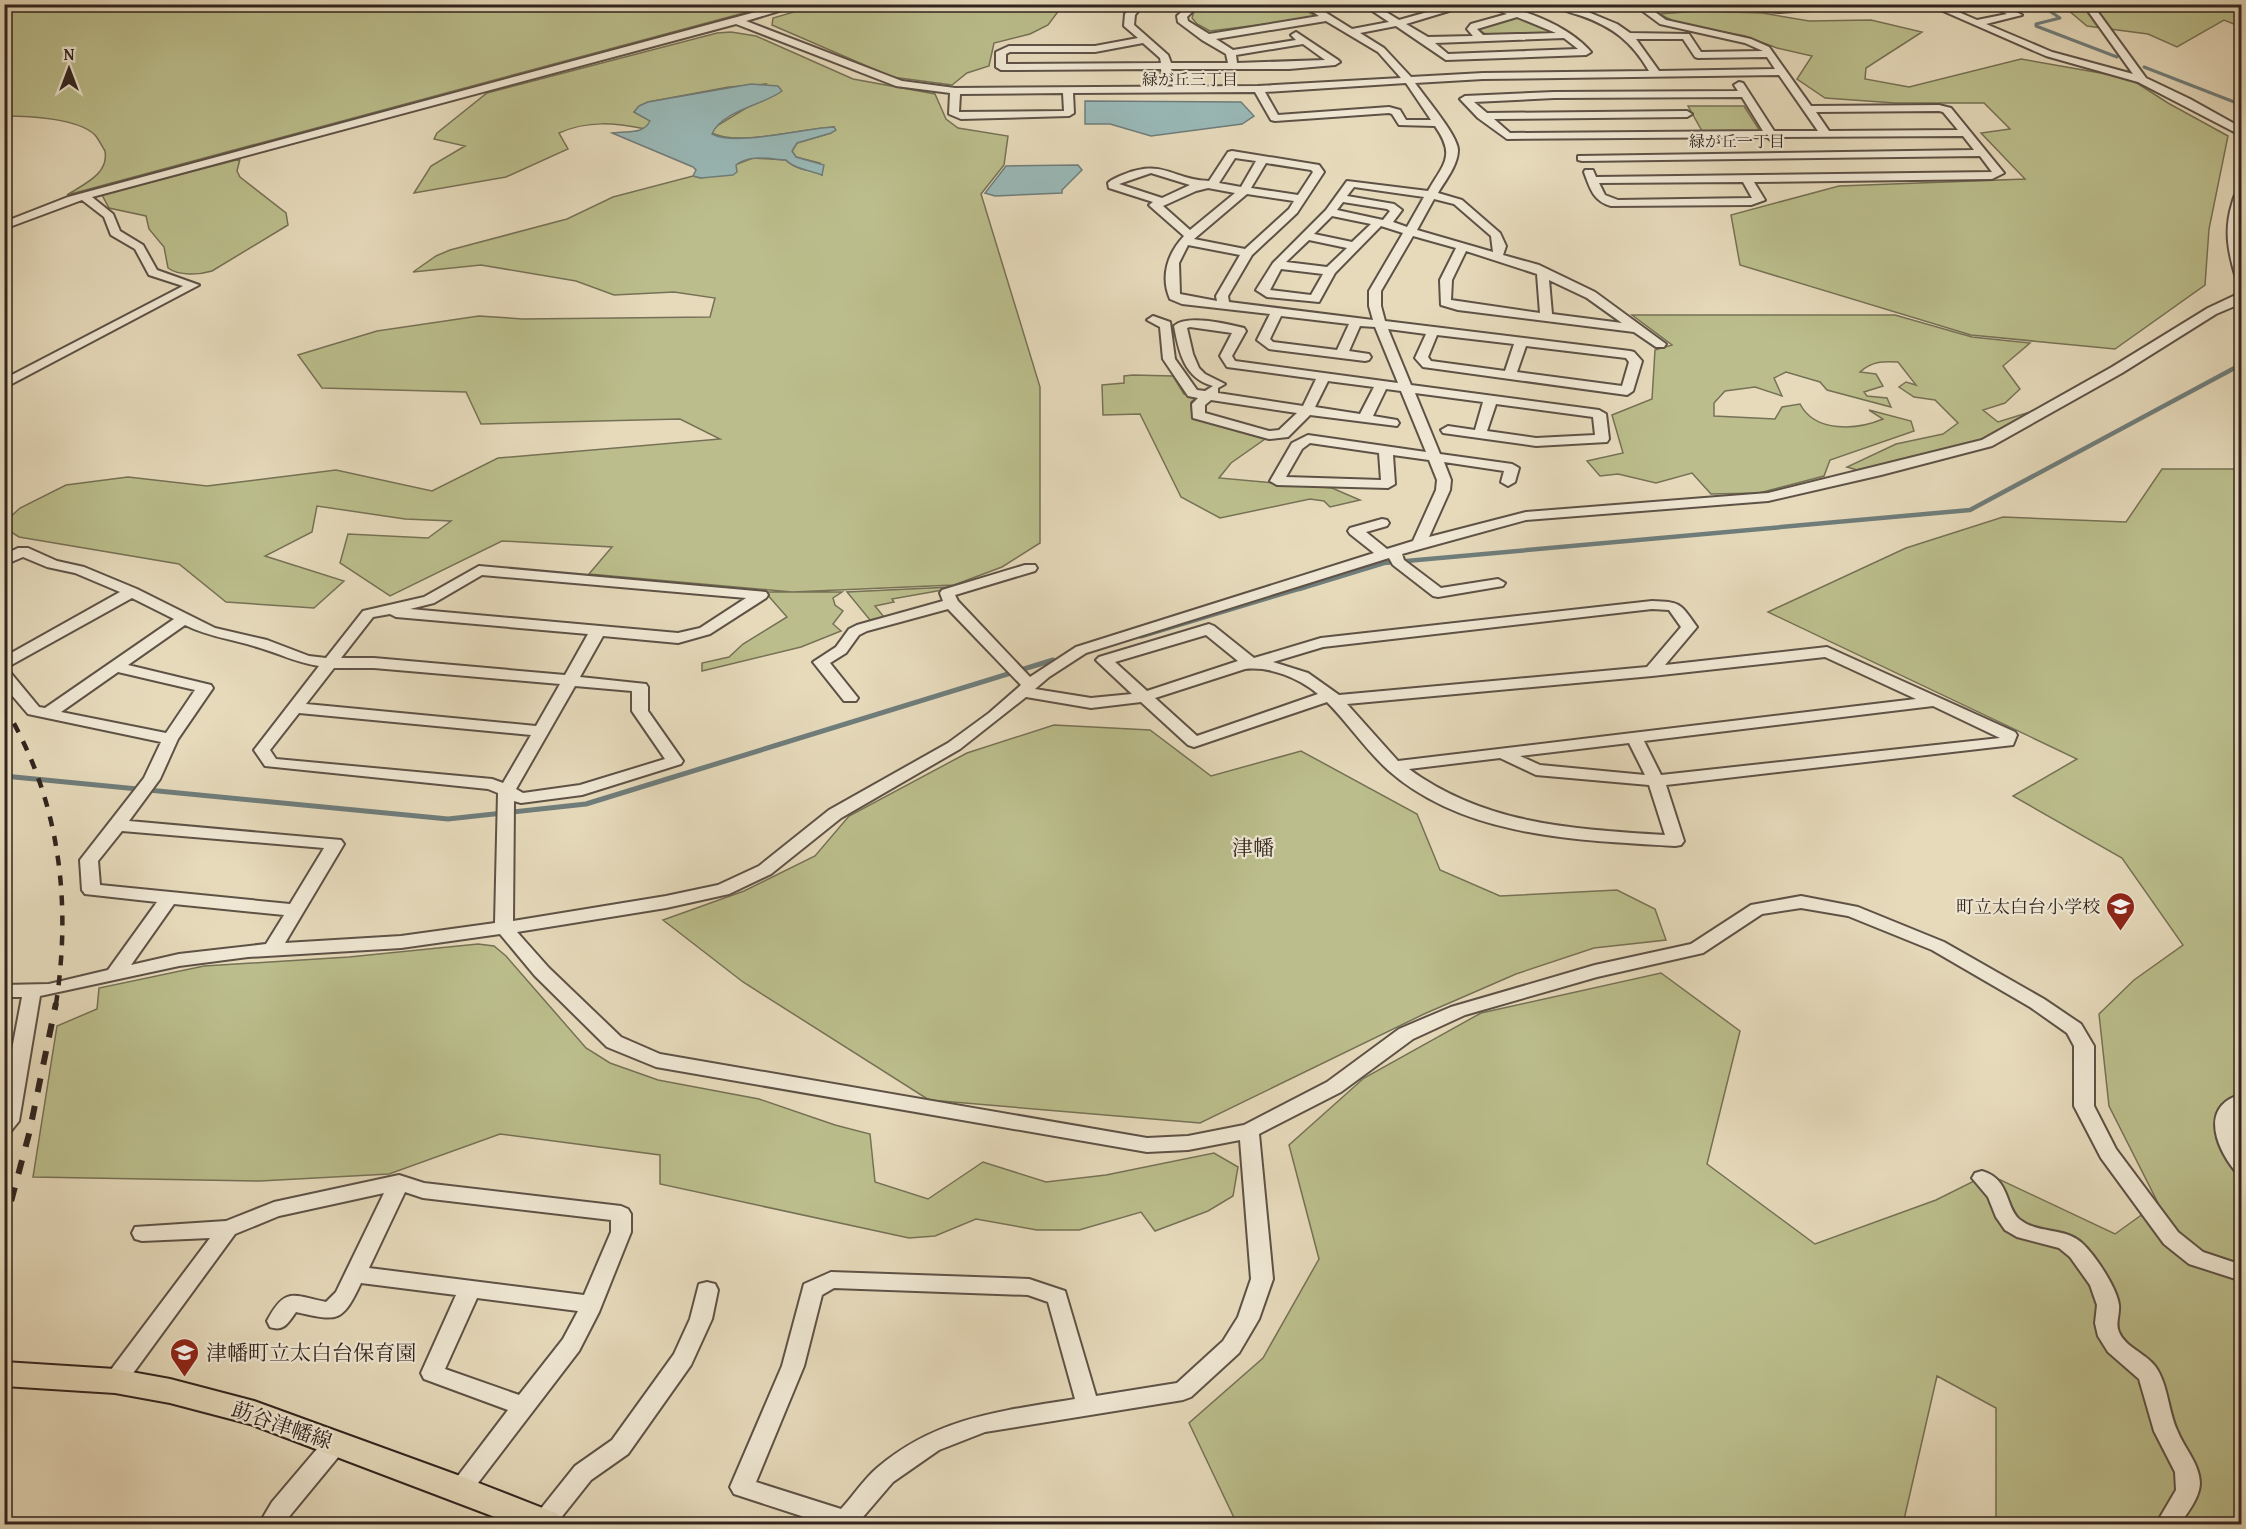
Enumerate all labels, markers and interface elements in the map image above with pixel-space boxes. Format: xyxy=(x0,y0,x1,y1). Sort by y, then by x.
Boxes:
north arrow xyxy=(39,39,99,99)
text: N xyxy=(64,42,75,66)
district label: 緑が丘三丁目 xyxy=(1142,67,1238,91)
district label: 緑が丘一丁目 xyxy=(1689,129,1785,153)
district label: 津幡 xyxy=(1232,832,1274,863)
school or university icon: 町立太白台小学校 xyxy=(2105,890,2137,932)
place label: 町立太白台小学校 xyxy=(1956,893,2100,920)
school or university icon: 津幡町立太白台保育園 xyxy=(169,1336,201,1378)
place label: 津幡町立太白台保育園 xyxy=(206,1337,416,1368)
street label: 莇谷津幡線 xyxy=(227,1393,337,1457)

